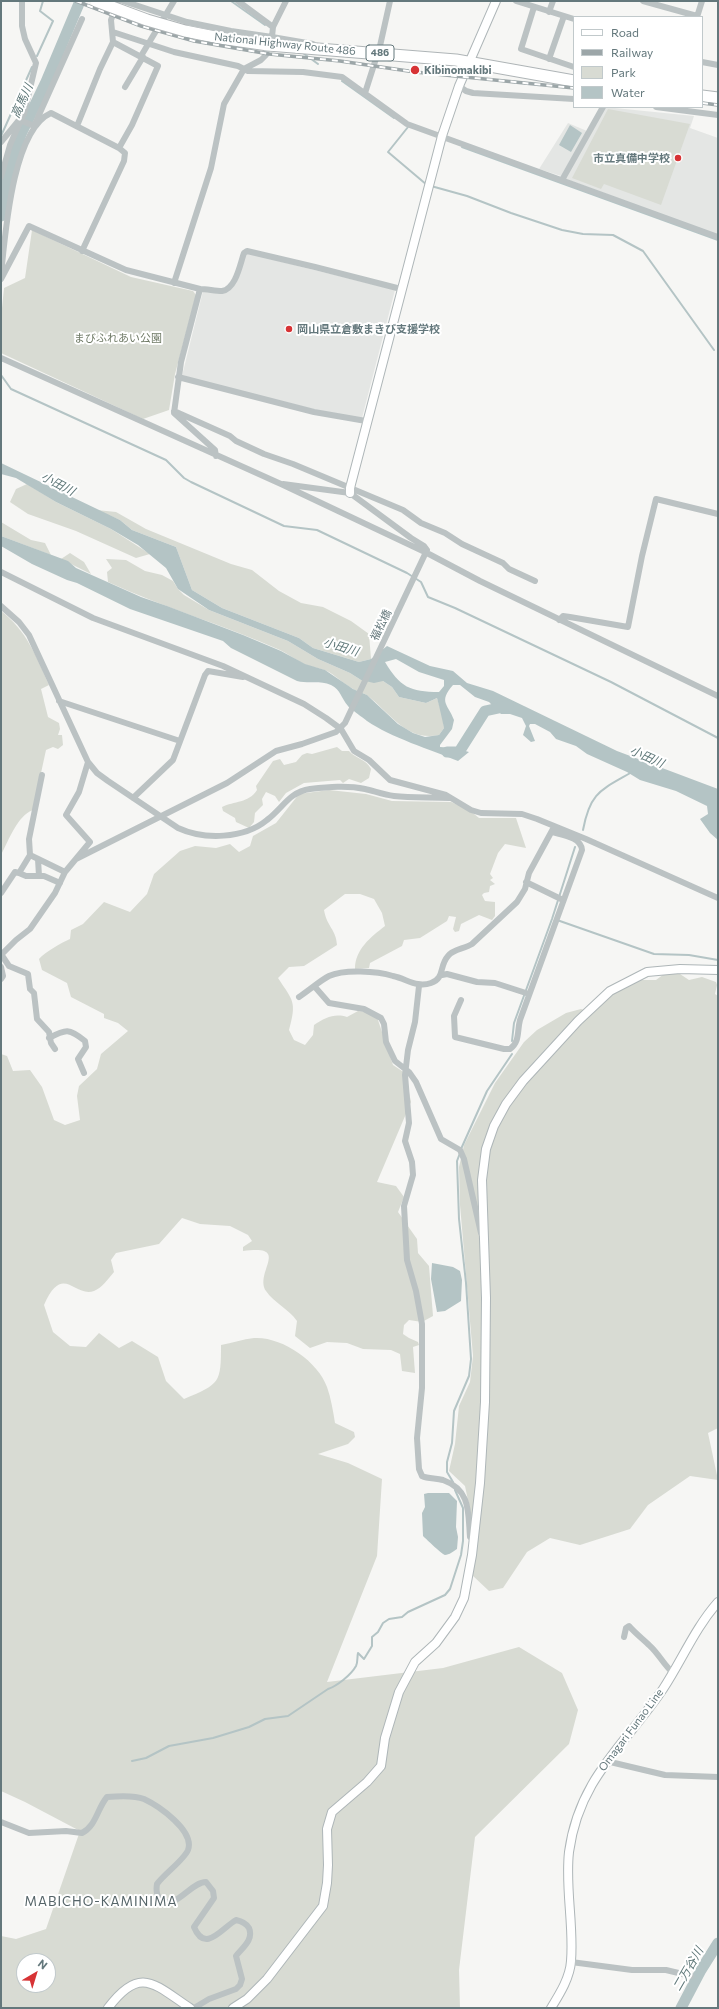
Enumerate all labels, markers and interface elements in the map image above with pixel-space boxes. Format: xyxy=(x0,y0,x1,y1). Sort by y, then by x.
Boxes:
legend xyxy=(573,16,703,108)
text: Road xyxy=(611,25,639,39)
street label: National Highway Route 486 xyxy=(214,30,356,58)
road number: 486 xyxy=(366,45,394,61)
text: Railway xyxy=(611,45,653,59)
place label: Kibinomakibi xyxy=(424,63,492,77)
marker: Kibinomakibi xyxy=(409,64,421,76)
text: Park xyxy=(611,65,636,79)
water label: 高馬川 xyxy=(8,82,36,120)
text: Water xyxy=(611,85,645,99)
place label: 市立真備中学校 xyxy=(593,151,670,165)
marker: 市立真備中学校 xyxy=(673,153,683,163)
place label: 岡山県立倉敷まきび支援学校 xyxy=(297,322,440,336)
marker: 岡山県立倉敷まきび支援学校 xyxy=(284,324,294,334)
park label: まびふれあい公園 xyxy=(74,331,162,345)
water label: 小田川 xyxy=(39,469,77,499)
street label: 福松橋 xyxy=(368,607,394,643)
water label: 小田川 xyxy=(322,635,360,659)
water label: 小田川 xyxy=(628,743,666,771)
street label: Omagari Funao Line xyxy=(596,1686,666,1774)
district label: MABICHO-KAMINIMA xyxy=(25,1894,177,1910)
water label: 二万谷川 xyxy=(670,1945,706,1993)
north arrow xyxy=(16,1953,56,1993)
text: N xyxy=(36,1956,50,1972)

